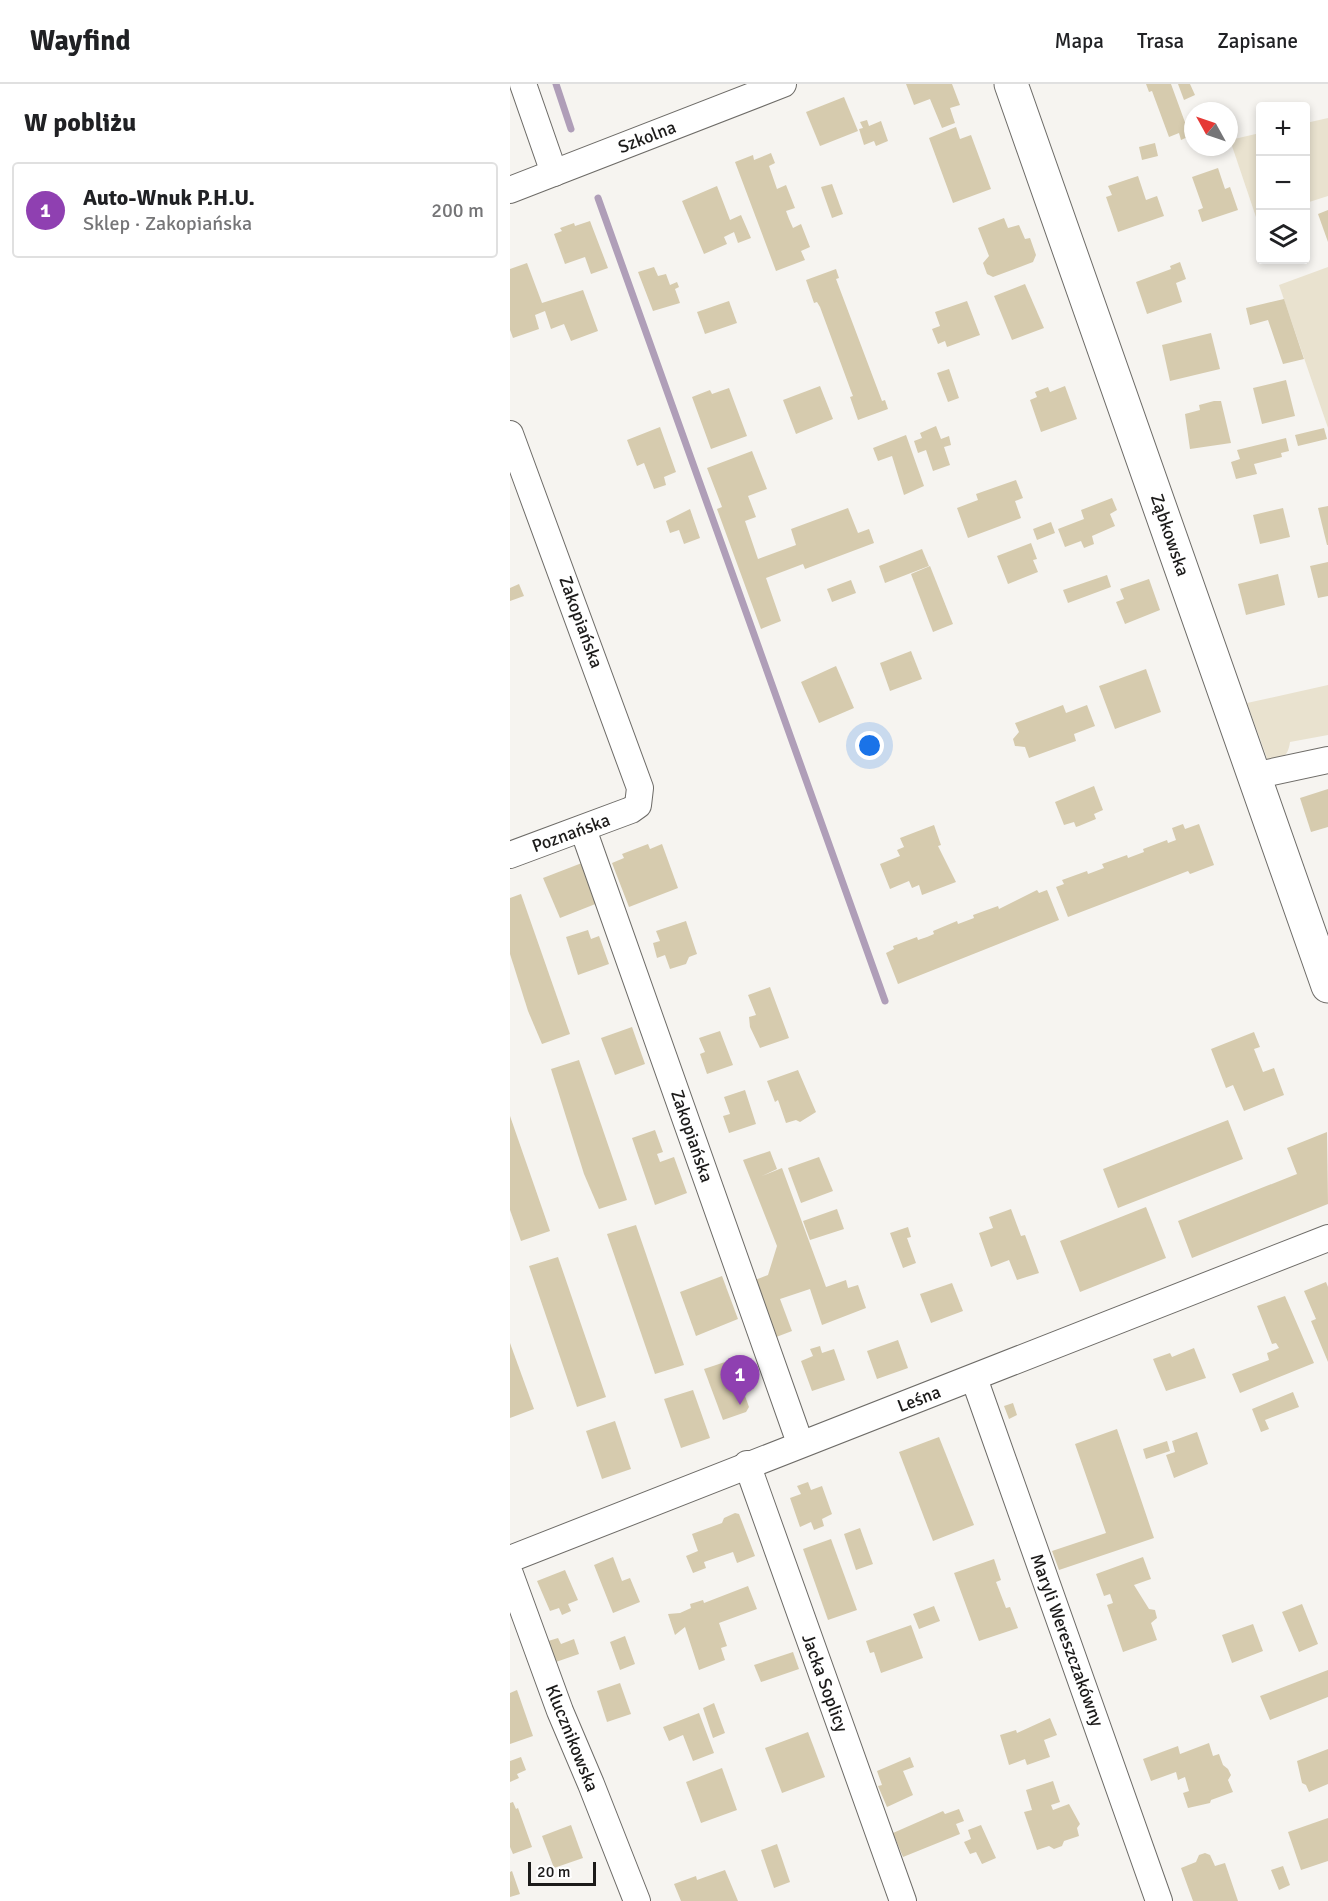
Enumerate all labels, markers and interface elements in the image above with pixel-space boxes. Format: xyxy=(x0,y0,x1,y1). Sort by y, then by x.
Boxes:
text: Wayfind xyxy=(30,24,131,58)
text: Mapa xyxy=(1054,28,1104,54)
text: Trasa xyxy=(1137,28,1184,54)
text: Zapisane xyxy=(1217,28,1298,54)
north arrow xyxy=(1184,102,1238,156)
map controls xyxy=(1256,102,1310,264)
button: + xyxy=(1256,102,1310,156)
text: W pobliżu xyxy=(24,107,136,139)
street label: Szkolna xyxy=(615,116,679,158)
button: − xyxy=(1256,156,1310,210)
text: Auto-Wnuk P.H.U. xyxy=(83,184,255,211)
text: 1 xyxy=(40,198,51,223)
text: 200 m xyxy=(431,198,484,223)
button: layers xyxy=(1256,210,1310,264)
text: Sklep · Zakopiańska xyxy=(83,211,252,236)
street label: Ząbkowska xyxy=(1146,491,1194,579)
street label: Zakopiańska xyxy=(554,573,608,671)
your location xyxy=(855,731,884,760)
street label: Poznańska xyxy=(529,809,613,857)
street label: Zakopiańska xyxy=(666,1087,718,1185)
pin: 1 xyxy=(720,1356,760,1405)
street label: Leśna xyxy=(894,1381,944,1417)
street label: Maryli Wereszczakówny xyxy=(1026,1551,1109,1730)
street label: Jacka Soplicy xyxy=(797,1631,853,1736)
street label: Klucznikowska xyxy=(540,1681,604,1795)
scale bar xyxy=(528,1859,596,1886)
text: 20 m xyxy=(537,1862,571,1882)

